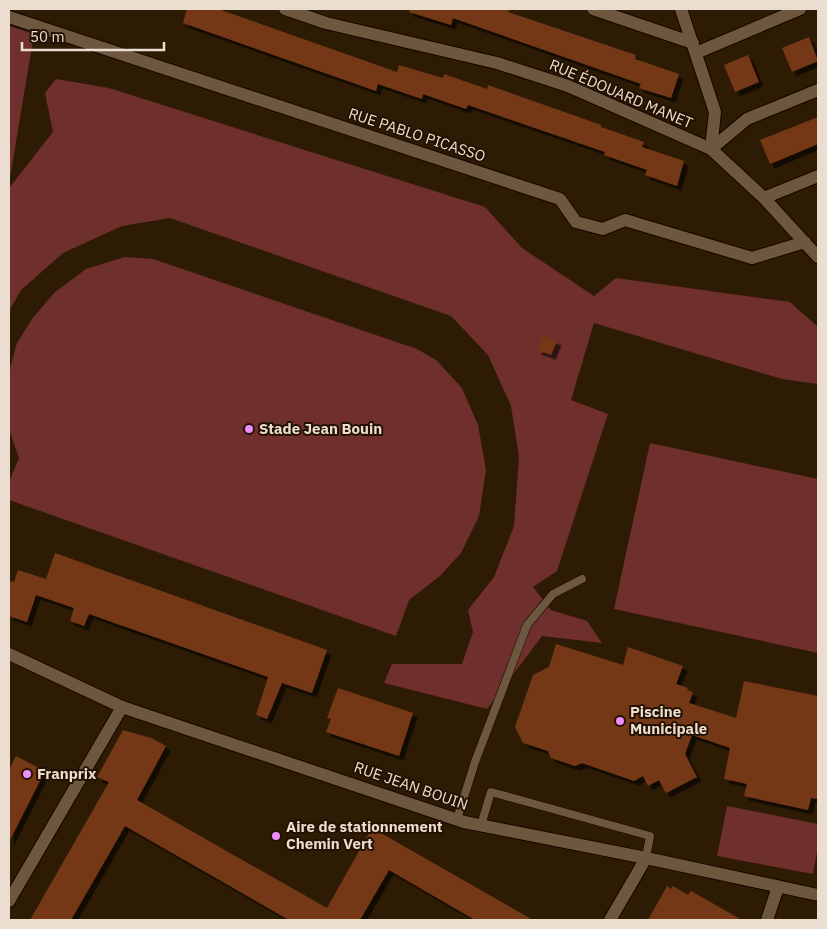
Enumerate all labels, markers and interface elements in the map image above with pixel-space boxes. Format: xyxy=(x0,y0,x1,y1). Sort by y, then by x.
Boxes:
scale bar xyxy=(22,20,165,52)
text: 50 m xyxy=(30,27,65,46)
street label: RUE ÉDOUARD MANET xyxy=(547,55,696,133)
street label: RUE PABLO PICASSO xyxy=(346,103,488,166)
place label: Stade Jean Bouin xyxy=(259,419,382,438)
marker: Stade Jean Bouin xyxy=(243,423,255,435)
place label: Piscine Municipale xyxy=(630,702,707,738)
marker: Piscine Municipale xyxy=(614,715,626,727)
street label: RUE JEAN BOUIN xyxy=(352,757,471,814)
place label: Franprix xyxy=(37,764,97,783)
marker: Franprix xyxy=(21,768,33,780)
place label: Aire de stationnement Chemin Vert xyxy=(286,817,443,853)
marker: Aire de stationnement Chemin Vert xyxy=(270,830,282,842)

